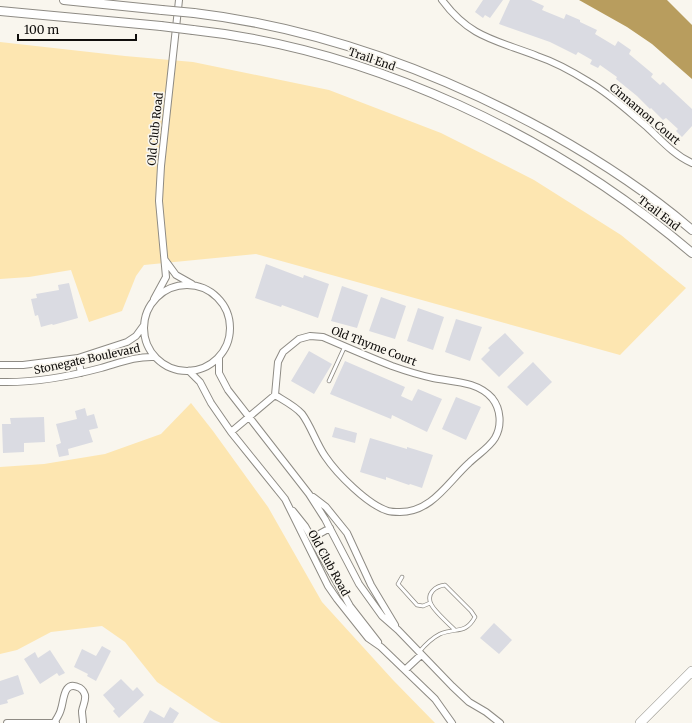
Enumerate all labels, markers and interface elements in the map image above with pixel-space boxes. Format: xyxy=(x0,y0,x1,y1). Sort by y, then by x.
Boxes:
scale bar xyxy=(18,16,136,42)
text: 100 m xyxy=(24,22,59,37)
street label: Trail End xyxy=(347,44,398,74)
street label: Cinnamon Court xyxy=(607,80,684,148)
street label: Old Club Road xyxy=(144,91,166,166)
street label: Trail End xyxy=(635,193,683,234)
street label: Old Thyme Court xyxy=(329,323,419,369)
street label: Stonegate Boulevard xyxy=(33,341,142,377)
street label: Old Club Road xyxy=(305,527,353,599)

